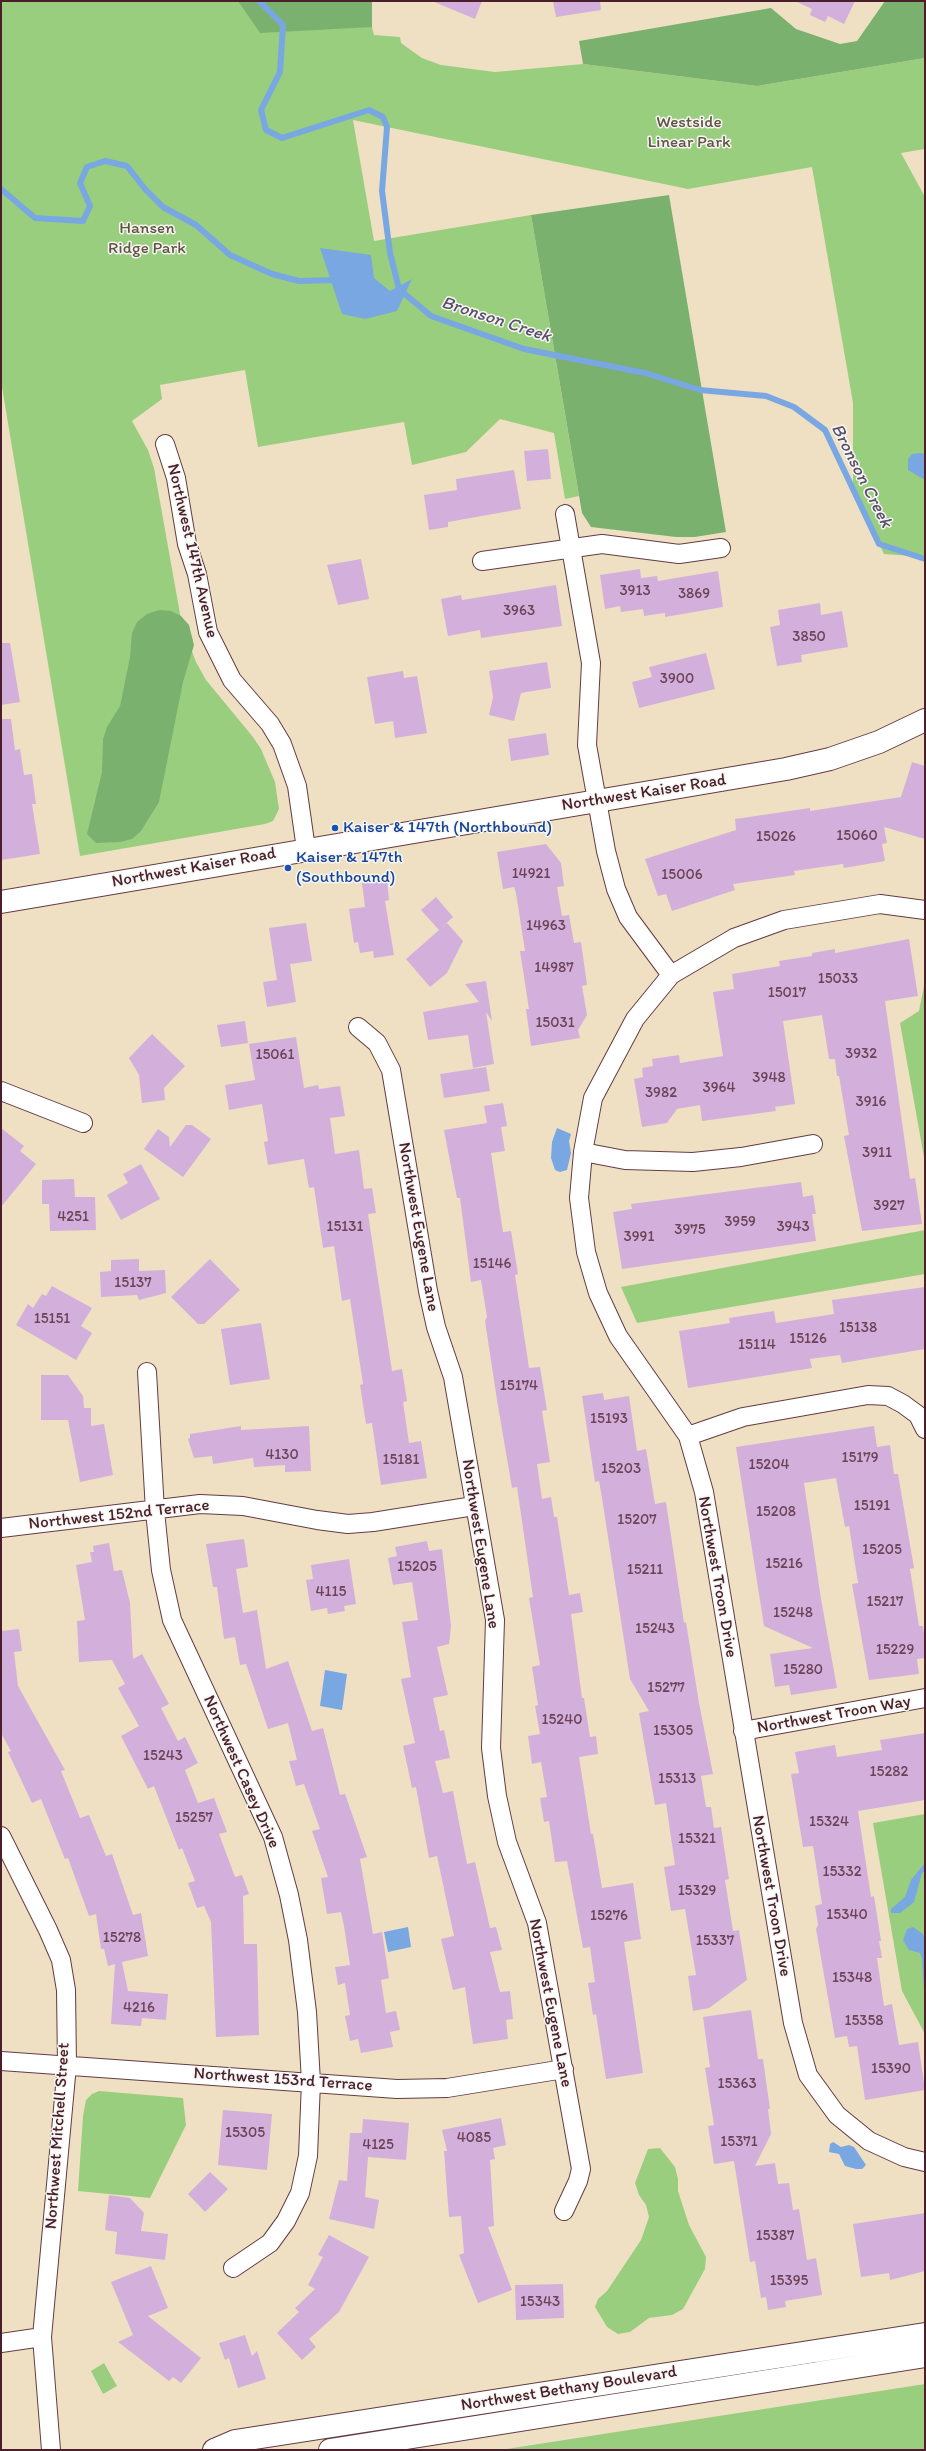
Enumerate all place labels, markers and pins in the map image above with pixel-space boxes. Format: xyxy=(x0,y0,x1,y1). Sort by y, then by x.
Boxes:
place label: Kaiser & 147th (Northbound) xyxy=(343,818,552,838)
marker: Kaiser & 147th (Northbound) xyxy=(330,823,340,833)
place label: Kaiser & 147th (Southbound) xyxy=(296,848,402,888)
marker: Kaiser & 147th (Southbound) xyxy=(283,863,293,873)

